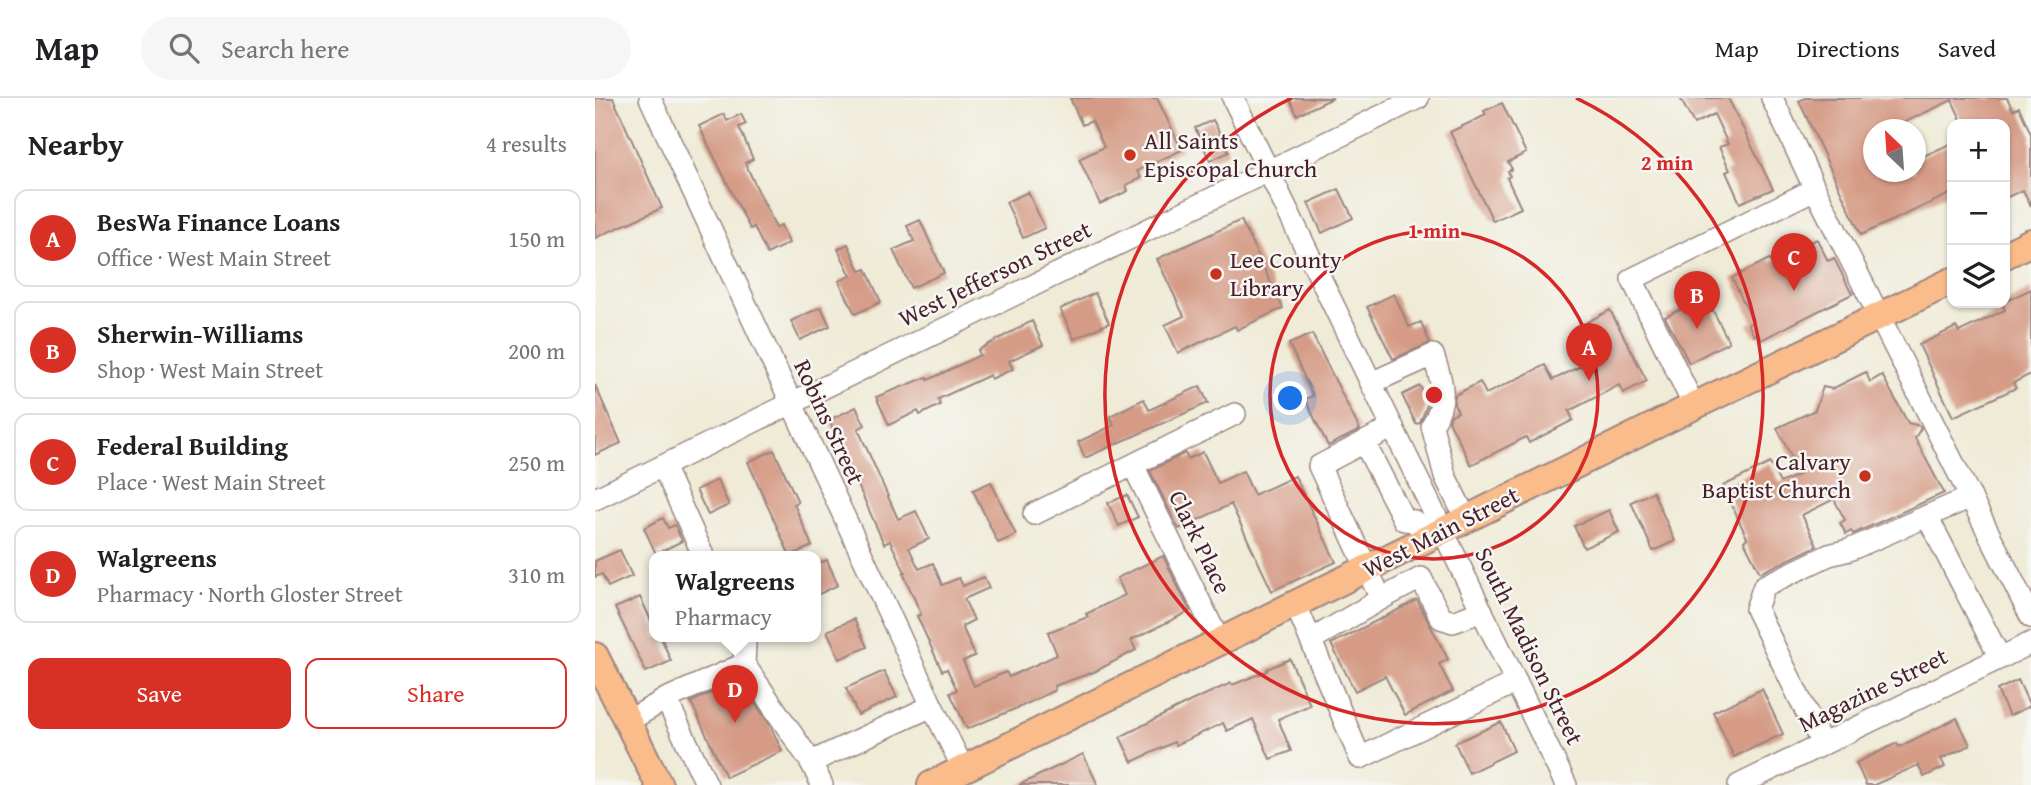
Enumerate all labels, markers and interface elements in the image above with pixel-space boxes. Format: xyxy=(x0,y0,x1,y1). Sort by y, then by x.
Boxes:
search box xyxy=(141,17,631,80)
text: Map xyxy=(35,24,99,72)
icon: search xyxy=(165,29,203,67)
text: Search here xyxy=(221,29,349,68)
text: Map xyxy=(1715,31,1759,66)
text: Directions xyxy=(1797,31,1900,66)
text: Saved xyxy=(1938,31,1996,66)
north arrow xyxy=(1863,119,1926,182)
map controls xyxy=(1947,119,2010,308)
button: + xyxy=(1947,119,2010,182)
text: Nearby xyxy=(28,122,124,166)
place label: All Saints Episcopal Church xyxy=(1144,123,1318,186)
text: 4 results xyxy=(486,127,567,160)
marker: All Saints Episcopal Church xyxy=(1122,147,1138,163)
text: 2 min xyxy=(1641,147,1694,178)
button: − xyxy=(1947,182,2010,245)
text: BesWa Finance Loans xyxy=(97,202,340,241)
street label: West Jefferson Street xyxy=(892,211,1098,335)
text: 1 min xyxy=(1408,215,1461,246)
text: A xyxy=(46,222,60,255)
text: 150 m xyxy=(508,222,565,255)
pin: C xyxy=(1771,233,1817,291)
text: Office · West Main Street xyxy=(97,241,331,274)
place label: Lee County Library xyxy=(1230,242,1342,305)
button: layers xyxy=(1947,245,2010,308)
marker: Lee County Library xyxy=(1208,266,1224,282)
pin: B xyxy=(1674,271,1720,329)
text: Sherwin-Williams xyxy=(97,314,303,353)
pin: A xyxy=(1566,323,1612,381)
text: B xyxy=(46,334,60,367)
text: 200 m xyxy=(508,334,565,367)
text: Shop · West Main Street xyxy=(97,353,323,386)
street label: Robins Street xyxy=(785,354,874,490)
your location xyxy=(1273,381,1307,415)
centre of rings xyxy=(1422,383,1446,407)
text: Federal Building xyxy=(97,426,288,465)
place label: Calvary Baptist Church xyxy=(1702,444,1852,507)
text: C xyxy=(46,446,60,479)
text: 250 m xyxy=(508,446,565,479)
text: Place · West Main Street xyxy=(97,465,326,498)
marker: Calvary Baptist Church xyxy=(1857,468,1873,484)
street label: West Main Street xyxy=(1357,477,1525,586)
street label: Clark Place xyxy=(1160,484,1241,600)
text: Walgreens xyxy=(97,538,217,577)
street label: South Madison Street xyxy=(1466,541,1593,751)
popup xyxy=(649,551,821,642)
text: D xyxy=(46,558,60,591)
text: 310 m xyxy=(508,558,565,591)
text: Walgreens xyxy=(675,561,795,600)
text: Pharmacy · North Gloster Street xyxy=(97,577,403,610)
text: Pharmacy xyxy=(675,600,772,633)
street label: Magazine Street xyxy=(1792,638,1954,741)
button: Save xyxy=(28,658,291,729)
button: Share xyxy=(305,658,567,729)
pin: D xyxy=(712,665,758,723)

